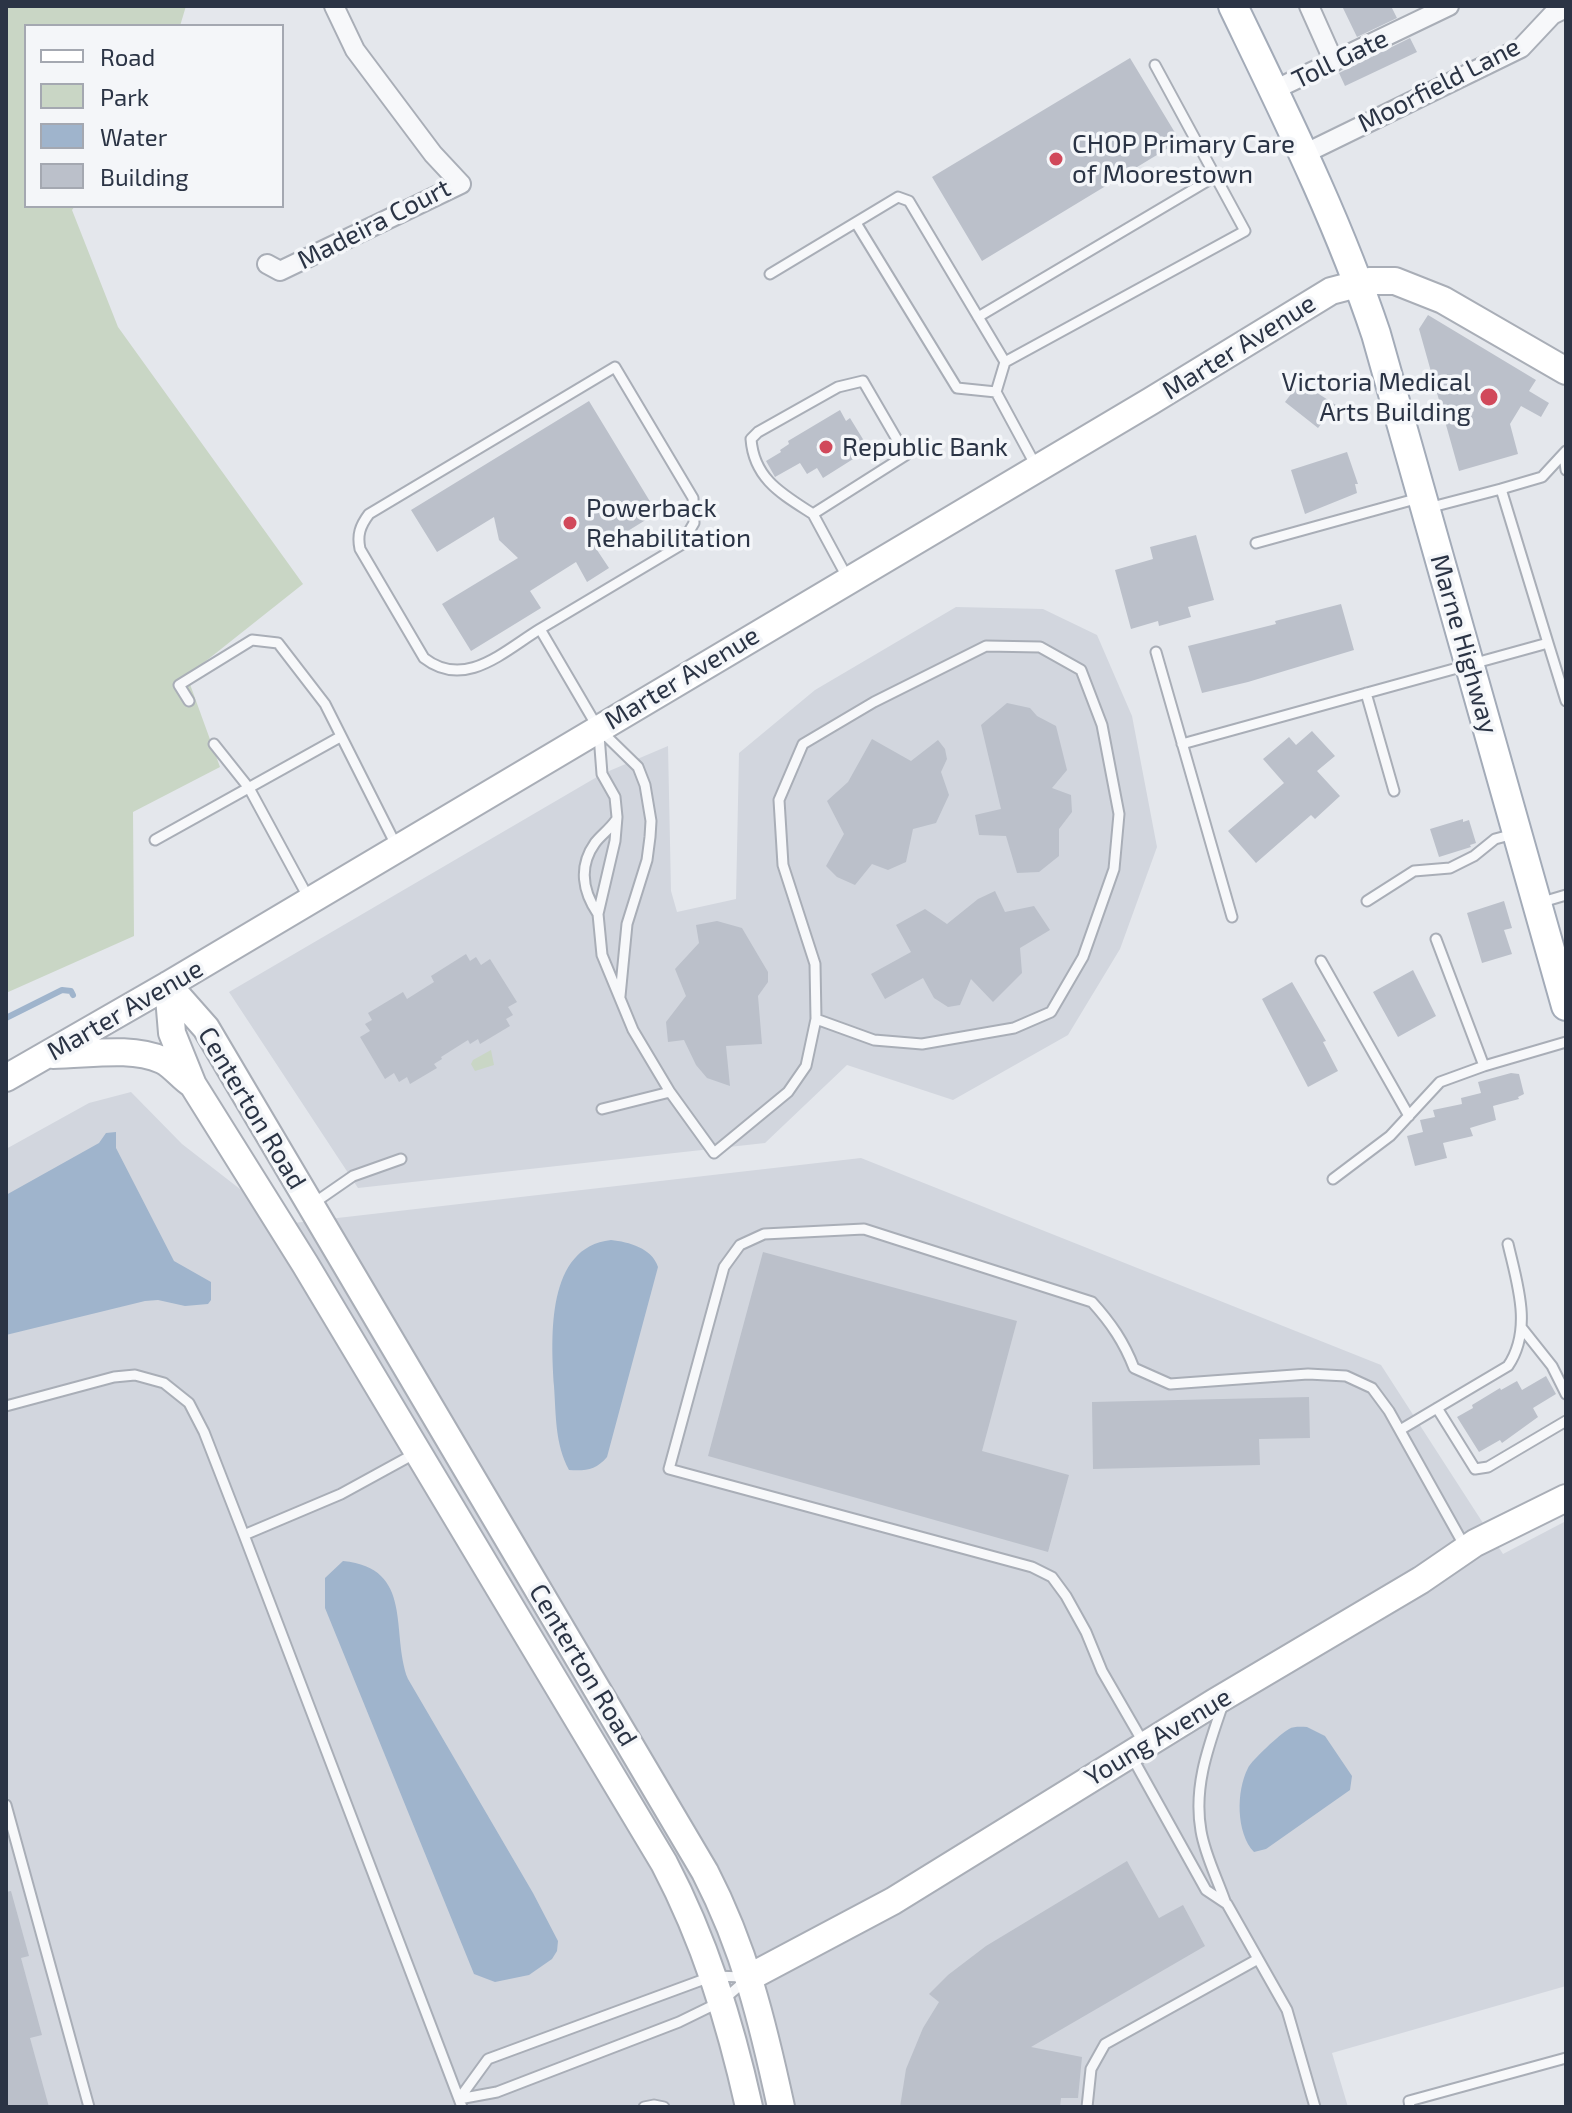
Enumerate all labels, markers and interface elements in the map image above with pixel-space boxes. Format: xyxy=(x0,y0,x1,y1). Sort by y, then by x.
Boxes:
street label: Toll Gate xyxy=(1287,22,1393,96)
legend xyxy=(24,24,284,208)
street label: Moorfield Lane xyxy=(1353,31,1525,139)
text: Road xyxy=(100,42,155,71)
text: Park xyxy=(100,82,149,111)
text: Water xyxy=(100,122,167,151)
place label: CHOP Primary Care of Moorestown xyxy=(1072,128,1295,190)
marker: CHOP Primary Care of Moorestown xyxy=(1047,150,1065,168)
text: Building xyxy=(100,162,189,191)
street label: Madeira Court xyxy=(292,172,456,276)
street label: Marter Avenue xyxy=(1157,287,1321,407)
place label: Victoria Medical Arts Building xyxy=(1282,366,1471,428)
marker: Victoria Medical Arts Building xyxy=(1478,386,1500,408)
place label: Republic Bank xyxy=(842,431,1008,463)
marker: Republic Bank xyxy=(817,438,835,456)
place label: Powerback Rehabilitation xyxy=(586,492,751,554)
marker: Powerback Rehabilitation xyxy=(561,514,579,532)
street label: Marne Highway xyxy=(1423,551,1505,737)
street label: Marter Avenue xyxy=(599,620,765,736)
street label: Marter Avenue xyxy=(42,953,208,1067)
street label: Centerton Road xyxy=(191,1021,313,1195)
street label: Centerton Road xyxy=(522,1578,644,1752)
street label: Young Avenue xyxy=(1079,1681,1237,1793)

